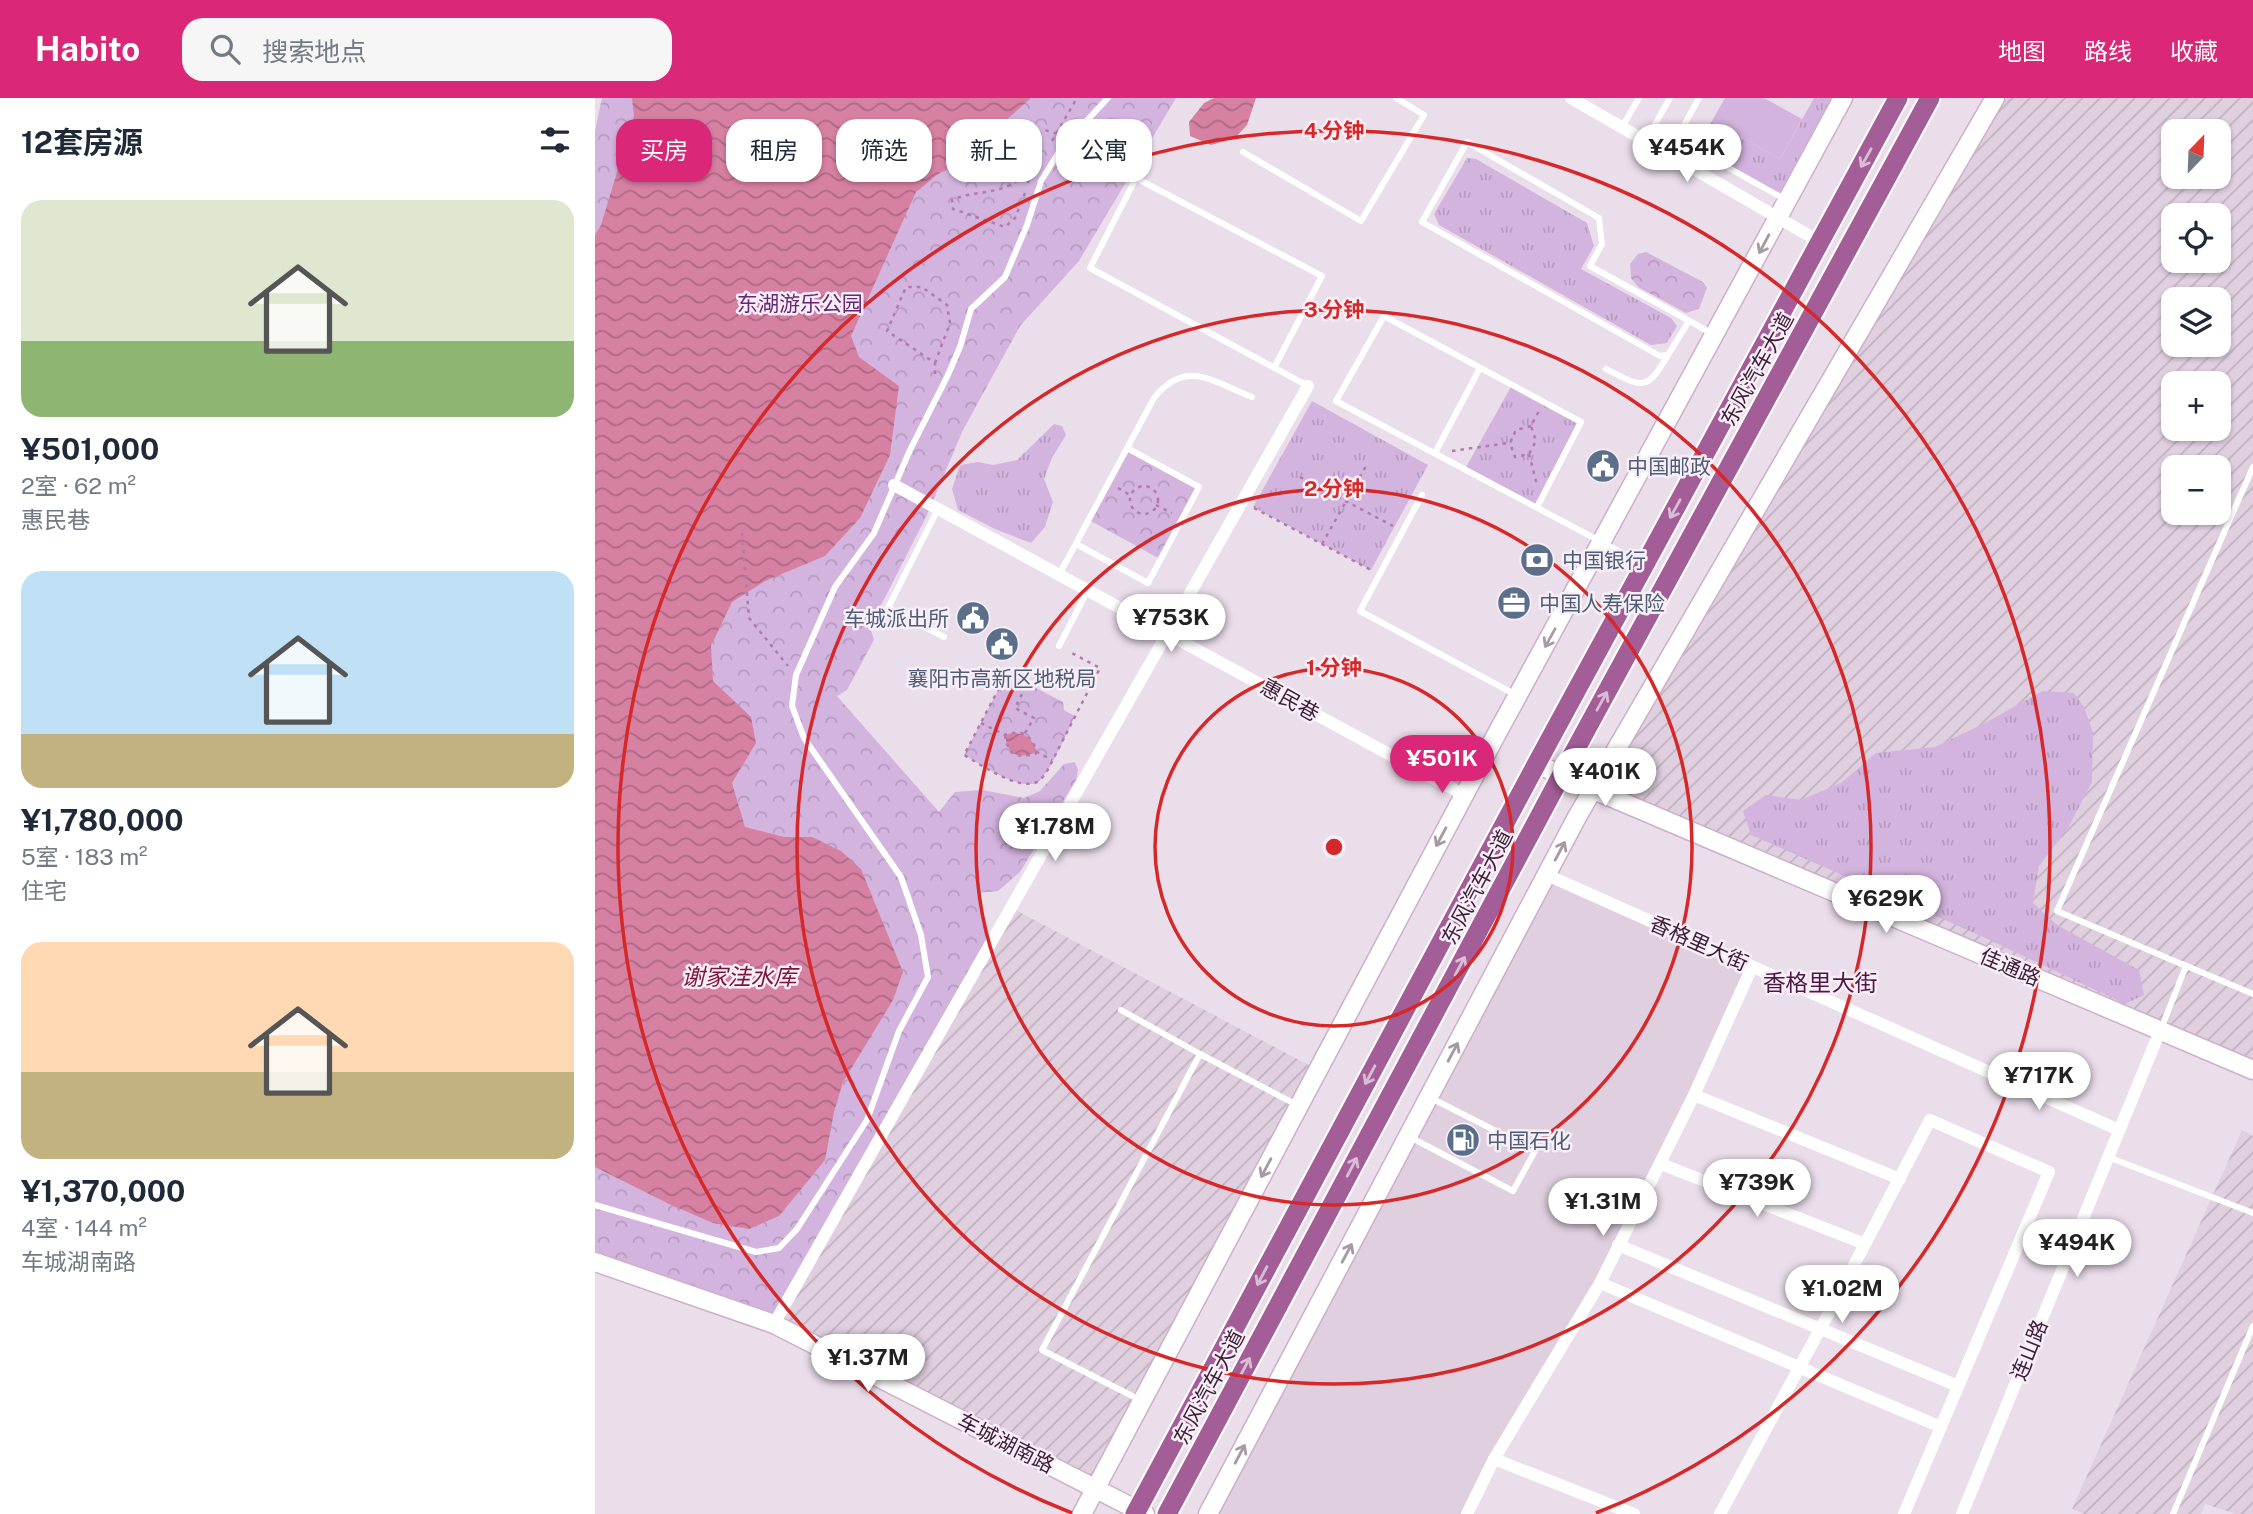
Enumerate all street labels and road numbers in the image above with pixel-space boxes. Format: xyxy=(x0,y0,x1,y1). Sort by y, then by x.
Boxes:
street label: 东风汽车大道 xyxy=(1716,308,1798,430)
street label: 惠民巷 xyxy=(1256,674,1324,726)
street label: 东风汽车大道 xyxy=(1436,826,1518,948)
street label: 香格里大街 xyxy=(1646,910,1752,976)
street label: 佳通路 xyxy=(1976,943,2044,991)
street label: 连山路 xyxy=(2006,1316,2052,1384)
street label: 东风汽车大道 xyxy=(1168,1326,1250,1448)
street label: 车城湖南路 xyxy=(954,1408,1058,1478)

